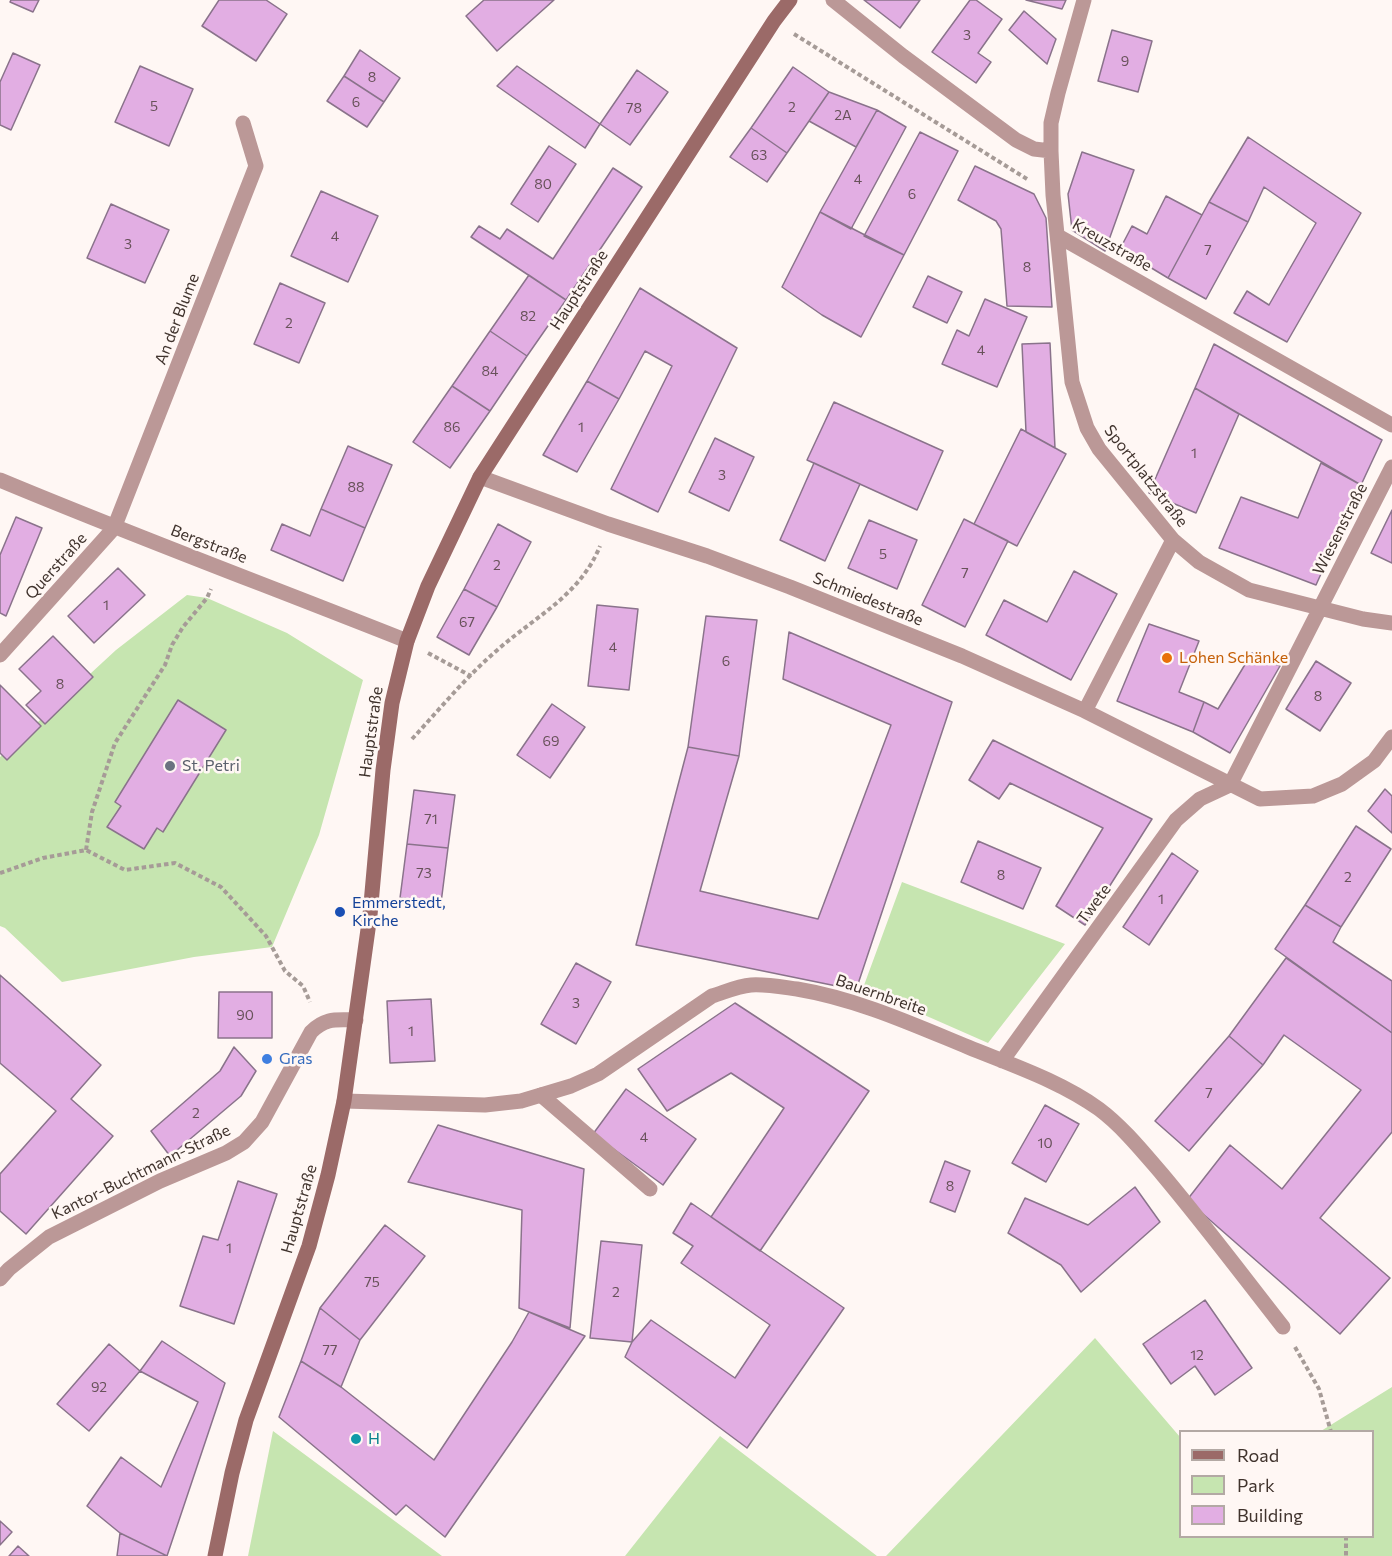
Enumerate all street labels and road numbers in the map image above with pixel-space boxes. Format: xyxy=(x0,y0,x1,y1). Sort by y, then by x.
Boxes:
street label: Kreuzstraße xyxy=(1069,215,1155,275)
street label: Hauptstraße xyxy=(546,246,612,334)
street label: An der Blume xyxy=(151,271,203,367)
street label: Sportplatzstraße xyxy=(1100,421,1192,531)
street label: Wiesenstraße xyxy=(1309,480,1371,578)
street label: Bergstraße xyxy=(168,521,250,567)
street label: Querstraße xyxy=(21,529,91,603)
street label: Schmiedestraße xyxy=(810,568,926,630)
street label: Hauptstraße xyxy=(355,685,387,779)
street label: Twete xyxy=(1073,880,1115,928)
street label: Bauernbreite xyxy=(833,971,929,1019)
street label: Kantor-Buchtmann-Straße xyxy=(49,1120,233,1224)
street label: Hauptstraße xyxy=(277,1162,321,1256)

